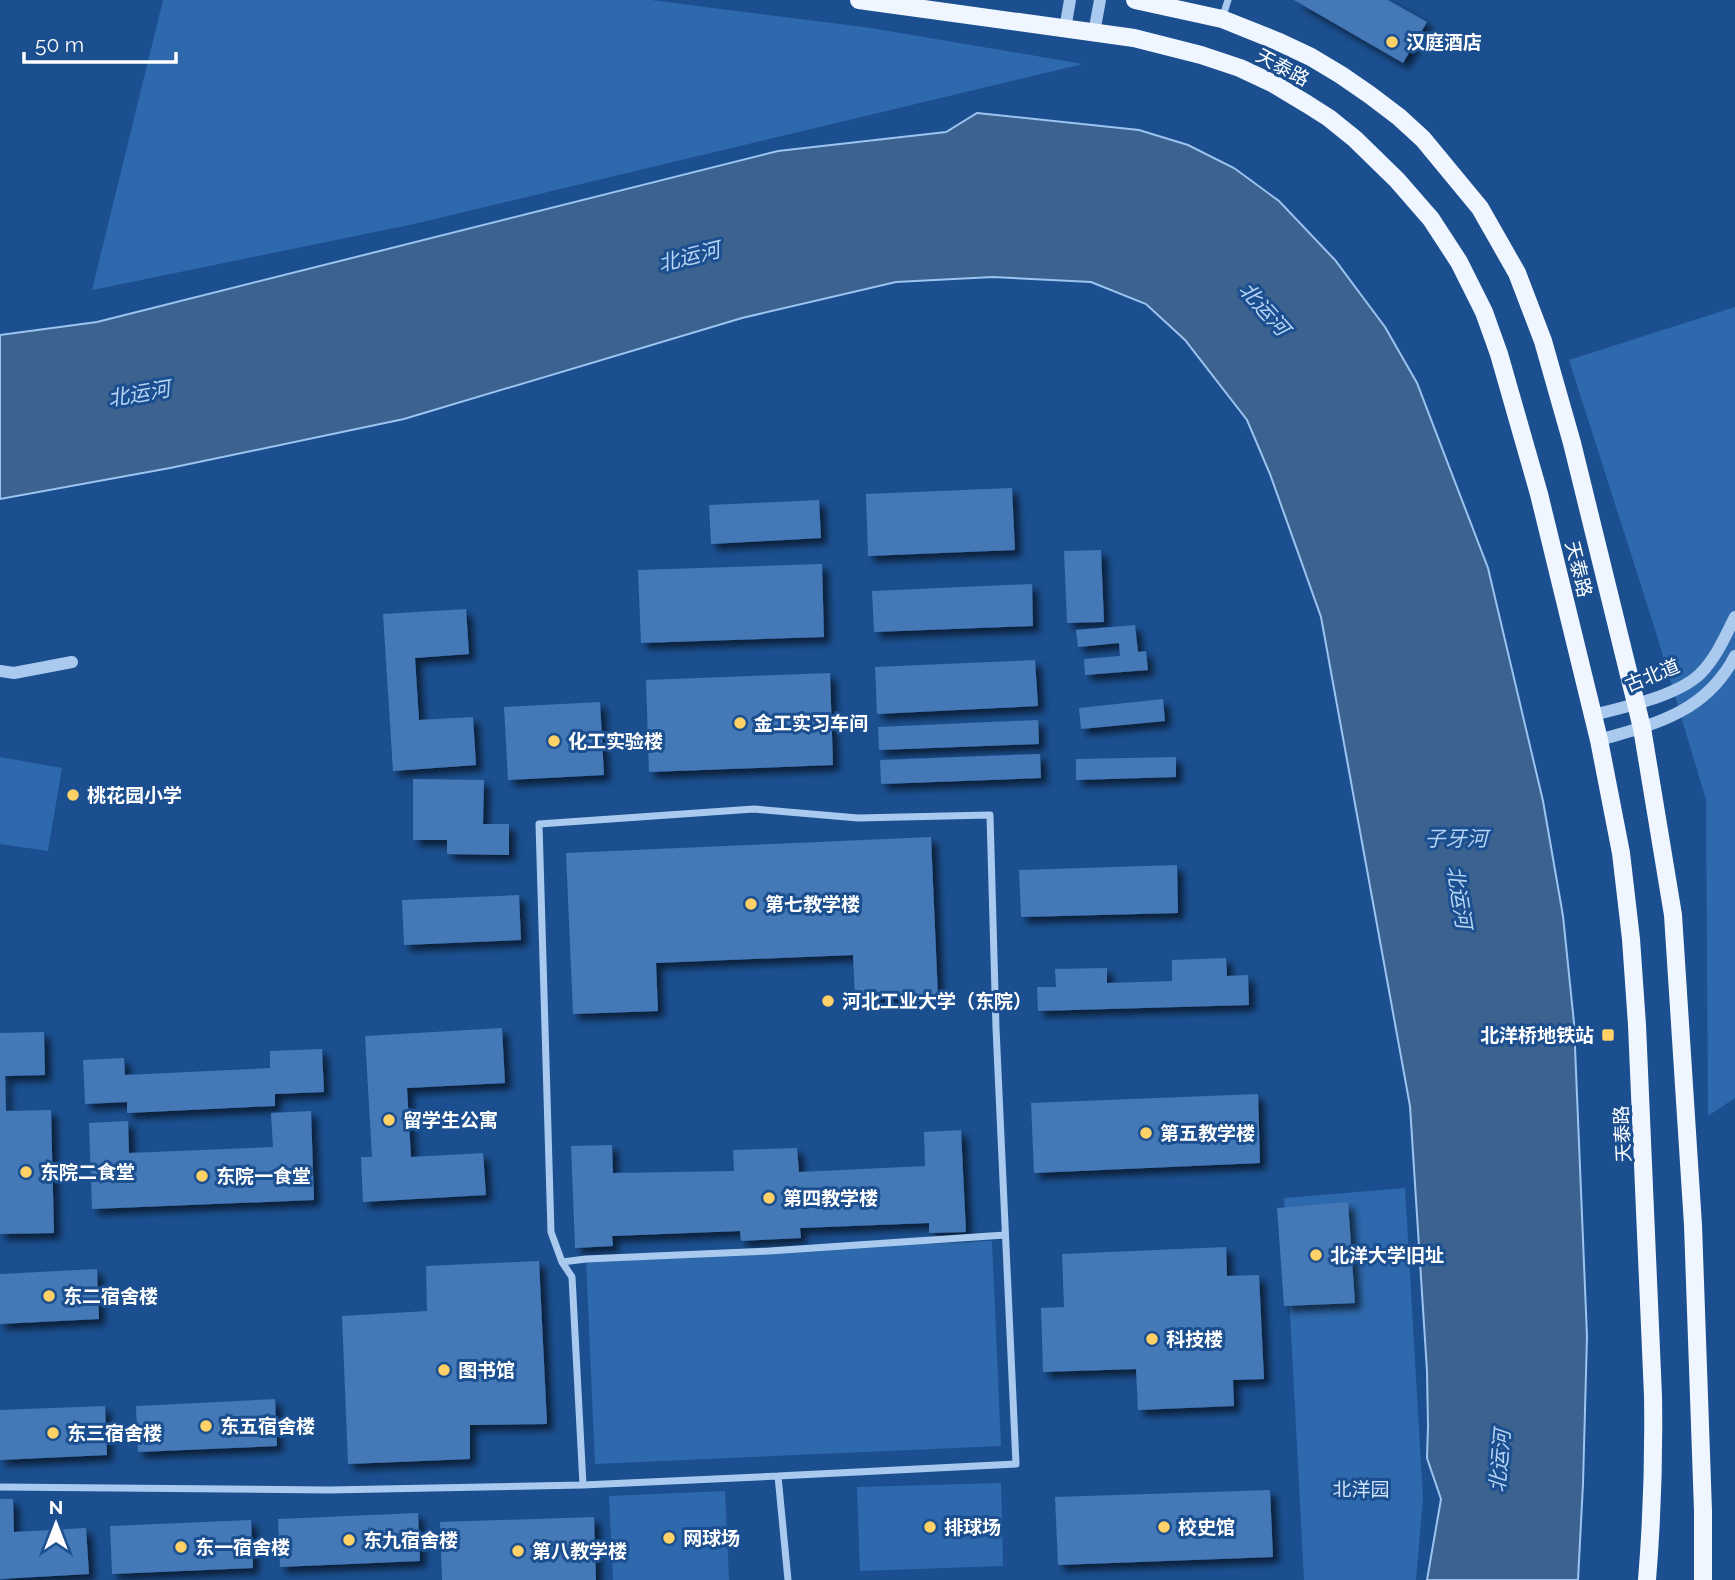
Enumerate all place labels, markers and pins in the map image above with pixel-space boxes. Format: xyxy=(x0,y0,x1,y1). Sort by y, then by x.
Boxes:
place label: 汉庭酒店 xyxy=(1406,31,1482,53)
marker: 汉庭酒店 xyxy=(1384,34,1400,50)
place label: 金工实习车间 xyxy=(754,712,868,734)
marker: 金工实习车间 xyxy=(732,715,748,731)
place label: 化工实验楼 xyxy=(568,730,663,752)
marker: 化工实验楼 xyxy=(546,733,562,749)
place label: 桃花园小学 xyxy=(87,784,182,806)
marker: 桃花园小学 xyxy=(65,787,81,803)
place label: 第七教学楼 xyxy=(765,893,860,915)
marker: 第七教学楼 xyxy=(743,896,759,912)
place label: 河北工业大学（东院） xyxy=(842,990,1032,1012)
marker: 河北工业大学（东院） xyxy=(820,993,836,1009)
place label: 北洋桥地铁站 xyxy=(1480,1024,1594,1046)
marker: 北洋桥地铁站 xyxy=(1600,1027,1616,1043)
place label: 留学生公寓 xyxy=(403,1109,498,1131)
marker: 留学生公寓 xyxy=(381,1112,397,1128)
place label: 第五教学楼 xyxy=(1160,1122,1255,1144)
marker: 第五教学楼 xyxy=(1138,1125,1154,1141)
place label: 东院二食堂 xyxy=(40,1161,135,1183)
marker: 东院二食堂 xyxy=(18,1164,34,1180)
place label: 东院一食堂 xyxy=(216,1165,311,1187)
marker: 东院一食堂 xyxy=(194,1168,210,1184)
place label: 第四教学楼 xyxy=(783,1187,878,1209)
marker: 第四教学楼 xyxy=(761,1190,777,1206)
place label: 北洋大学旧址 xyxy=(1330,1244,1444,1266)
marker: 北洋大学旧址 xyxy=(1308,1247,1324,1263)
place label: 东二宿舍楼 xyxy=(63,1285,158,1307)
marker: 东二宿舍楼 xyxy=(41,1288,57,1304)
place label: 科技楼 xyxy=(1166,1328,1223,1350)
marker: 科技楼 xyxy=(1144,1331,1160,1347)
place label: 图书馆 xyxy=(458,1359,515,1381)
marker: 图书馆 xyxy=(436,1362,452,1378)
place label: 东五宿舍楼 xyxy=(220,1415,315,1437)
marker: 东五宿舍楼 xyxy=(198,1418,214,1434)
place label: 东三宿舍楼 xyxy=(67,1422,162,1444)
marker: 东三宿舍楼 xyxy=(45,1425,61,1441)
place label: 排球场 xyxy=(944,1516,1001,1538)
place label: 校史馆 xyxy=(1178,1516,1235,1538)
marker: 排球场 xyxy=(922,1519,938,1535)
marker: 校史馆 xyxy=(1156,1519,1172,1535)
place label: 网球场 xyxy=(683,1527,740,1549)
place label: 东九宿舍楼 xyxy=(363,1529,458,1551)
marker: 网球场 xyxy=(661,1530,677,1546)
marker: 东九宿舍楼 xyxy=(341,1532,357,1548)
place label: 东一宿舍楼 xyxy=(195,1536,290,1558)
marker: 东一宿舍楼 xyxy=(173,1539,189,1555)
place label: 第八教学楼 xyxy=(532,1540,627,1562)
marker: 第八教学楼 xyxy=(510,1543,526,1559)

